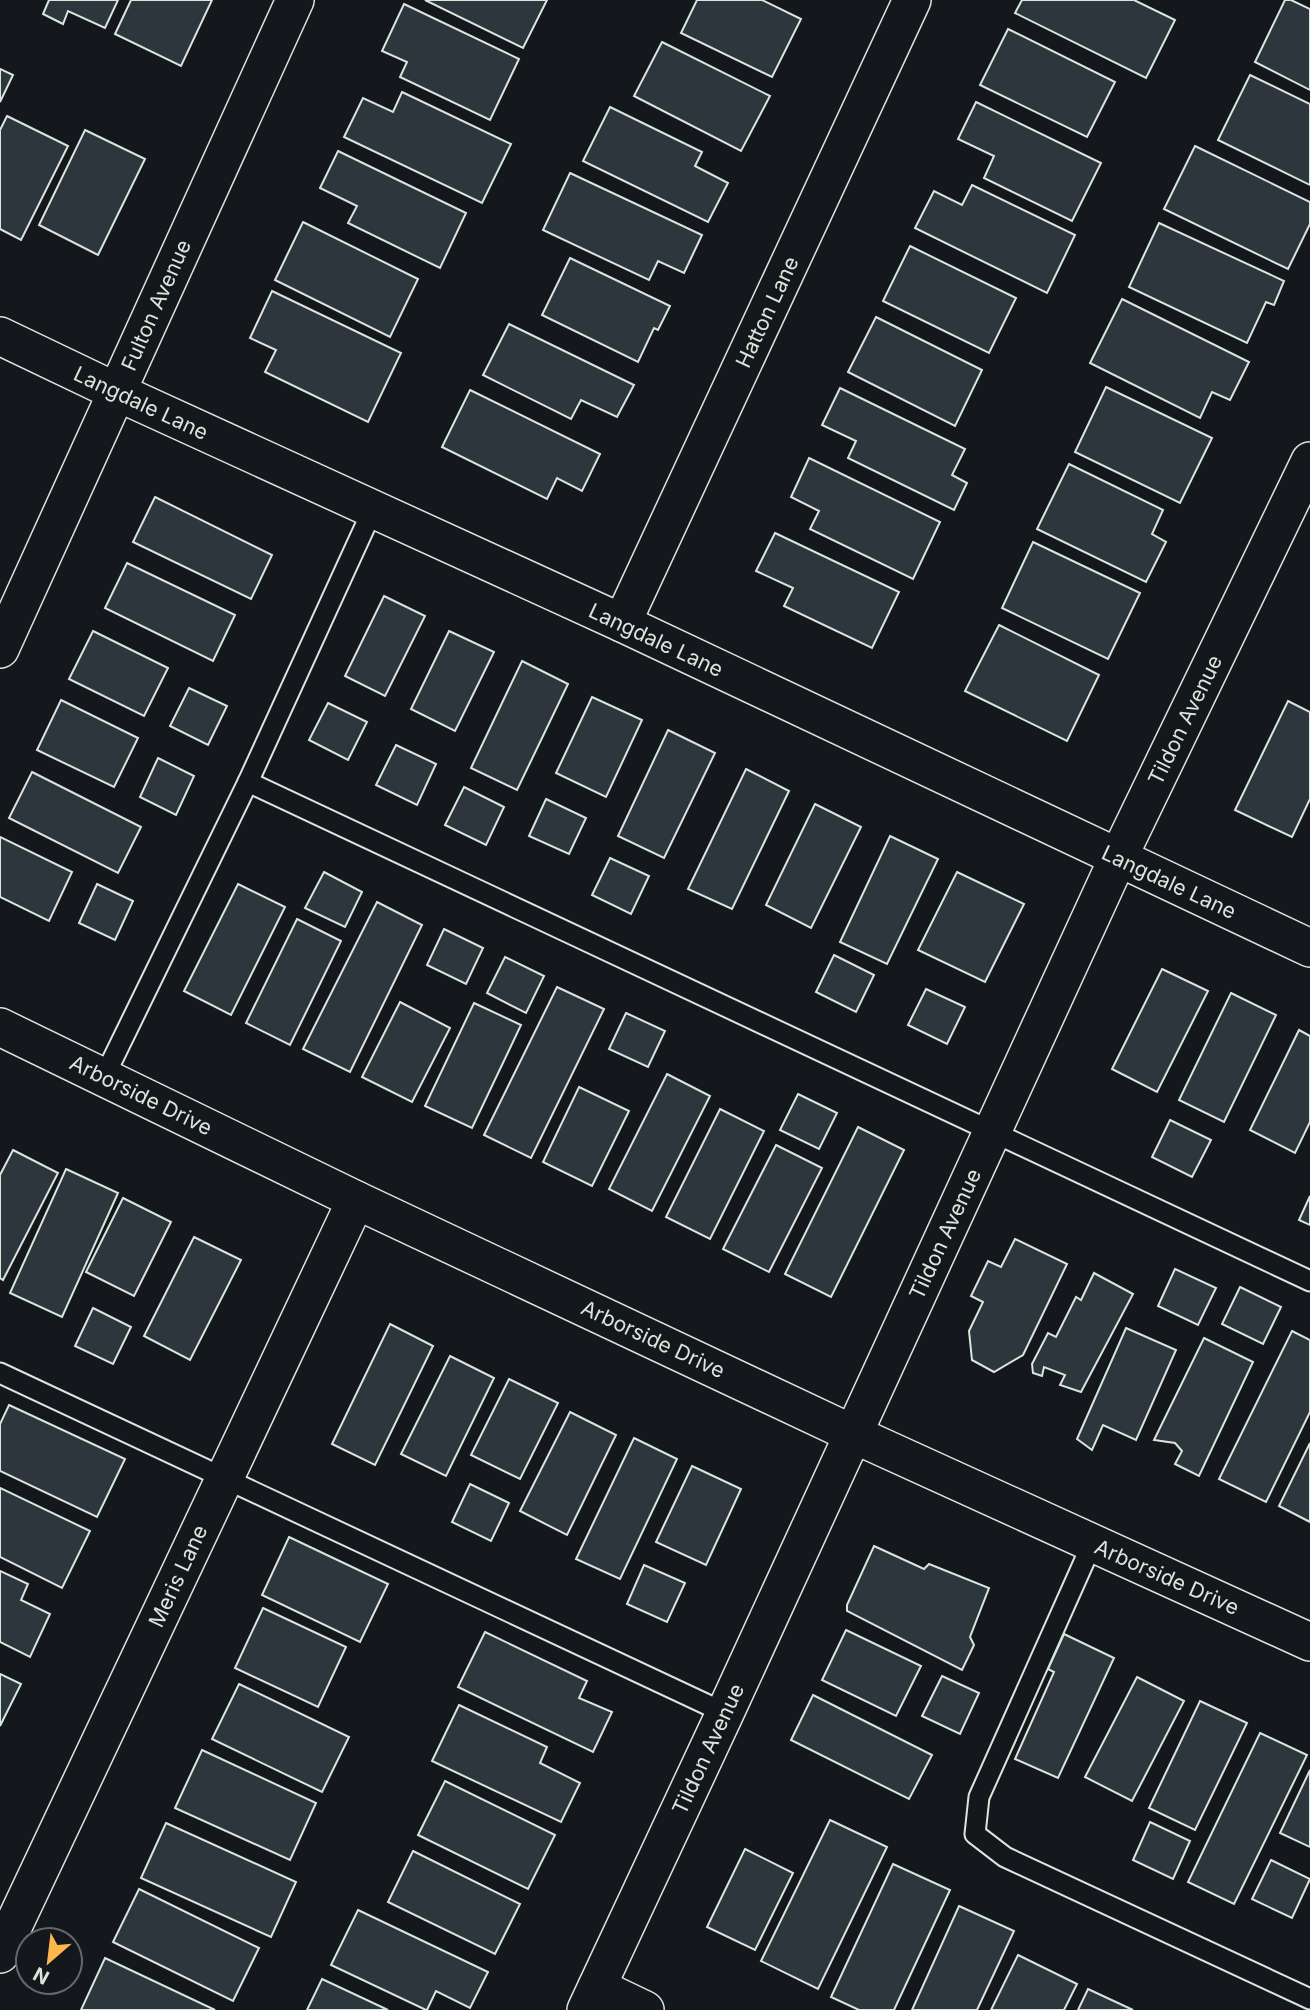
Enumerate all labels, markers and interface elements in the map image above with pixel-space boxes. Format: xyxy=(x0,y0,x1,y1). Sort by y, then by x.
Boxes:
street label: Fulton Avenue xyxy=(116,236,196,374)
street label: Hatton Lane xyxy=(730,252,804,372)
street label: Langdale Lane xyxy=(70,361,212,445)
street label: Langdale Lane xyxy=(585,598,727,682)
street label: Tildon Avenue xyxy=(1143,651,1227,789)
street label: Langdale Lane xyxy=(1098,840,1240,924)
street label: Arborside Drive xyxy=(66,1050,216,1140)
street label: Tildon Avenue xyxy=(904,1165,986,1303)
street label: Arborside Drive xyxy=(577,1295,729,1383)
street label: Meris Lane xyxy=(143,1521,213,1631)
street label: Arborside Drive xyxy=(1091,1534,1243,1620)
street label: Tildon Avenue xyxy=(667,1680,749,1818)
north arrow xyxy=(14,1926,84,1996)
text: N xyxy=(29,1962,53,1989)

